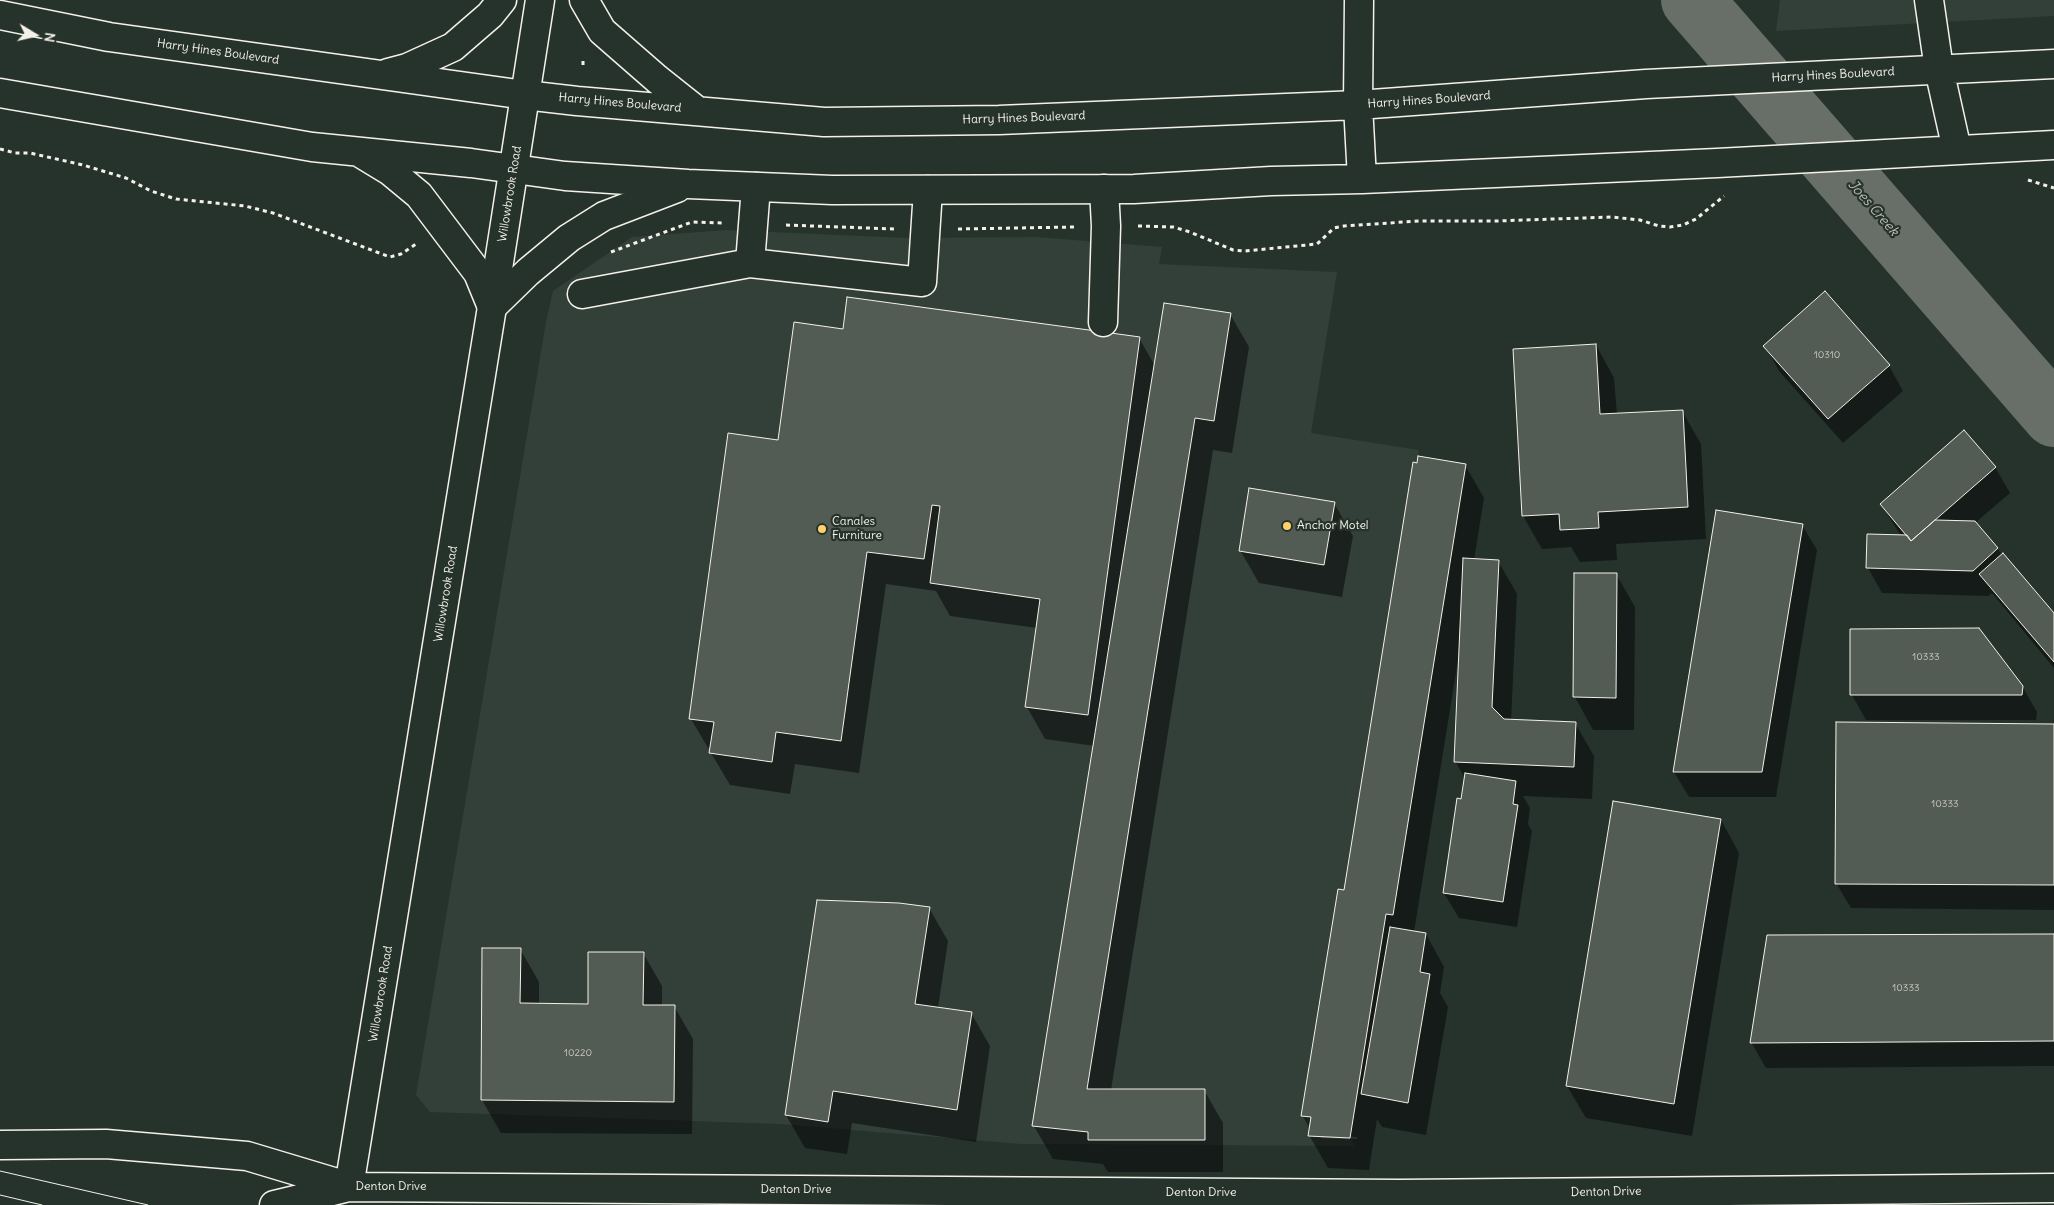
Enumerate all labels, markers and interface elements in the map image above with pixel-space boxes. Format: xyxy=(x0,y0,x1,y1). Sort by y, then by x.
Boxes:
north arrow xyxy=(10,10,60,60)
text: N xyxy=(40,31,59,44)
street label: Harry Hines Boulevard xyxy=(156,36,280,68)
street label: Harry Hines Boulevard xyxy=(1771,65,1895,85)
street label: Harry Hines Boulevard xyxy=(1367,89,1491,111)
street label: Harry Hines Boulevard xyxy=(558,90,682,116)
street label: Harry Hines Boulevard xyxy=(962,109,1086,127)
street label: Willowbrook Road xyxy=(495,145,525,243)
water label: Joes Creek xyxy=(1844,177,1902,239)
house number: 10310 xyxy=(1814,349,1840,361)
place label: Canales Furniture xyxy=(832,515,882,543)
place label: Anchor Motel xyxy=(1297,519,1369,533)
marker: Anchor Motel xyxy=(1281,520,1293,532)
marker: Canales Furniture xyxy=(816,523,828,535)
street label: Willowbrook Road xyxy=(431,545,461,643)
house number: 10333 xyxy=(1912,651,1940,663)
house number: 10333 xyxy=(1931,798,1959,810)
street label: Willowbrook Road xyxy=(366,945,396,1043)
house number: 10333 xyxy=(1892,982,1920,994)
house number: 10220 xyxy=(564,1047,592,1059)
street label: Denton Drive xyxy=(356,1180,426,1194)
street label: Denton Drive xyxy=(761,1183,831,1197)
street label: Denton Drive xyxy=(1570,1184,1642,1200)
street label: Denton Drive xyxy=(1166,1186,1236,1200)

